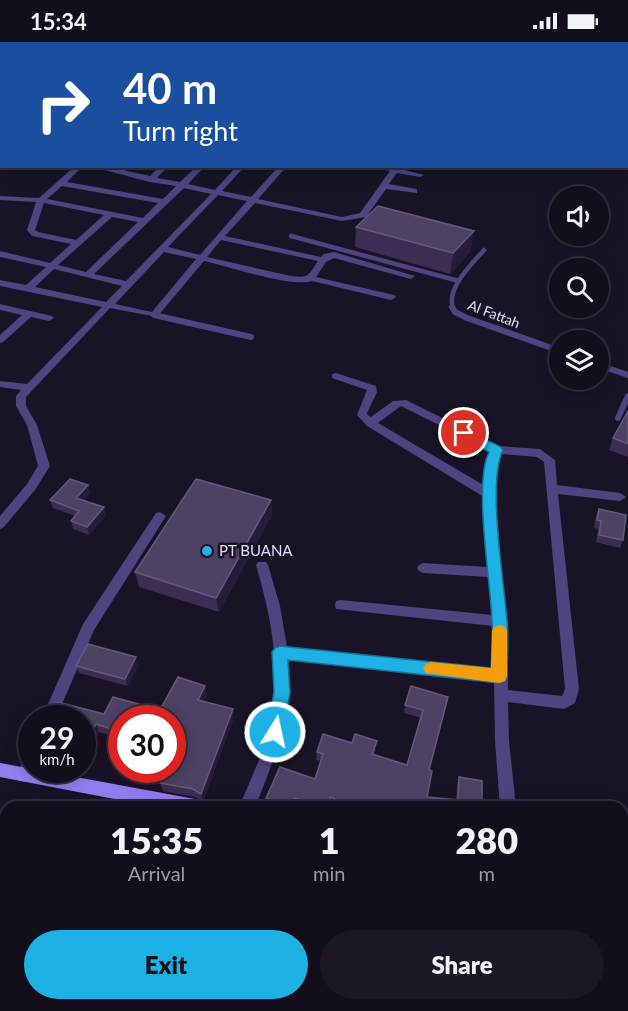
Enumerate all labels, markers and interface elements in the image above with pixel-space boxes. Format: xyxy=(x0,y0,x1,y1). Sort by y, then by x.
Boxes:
text: 15:34 xyxy=(30,8,87,35)
text: 40 m xyxy=(123,63,217,113)
icon: right xyxy=(24,66,102,144)
text: Turn right xyxy=(123,114,238,147)
map controls xyxy=(549,186,609,390)
button: sound xyxy=(549,186,609,246)
button: search xyxy=(549,258,609,318)
street label: Al Fattah xyxy=(466,296,523,331)
button: layers xyxy=(549,330,609,390)
pin xyxy=(438,407,489,458)
icon: arrive xyxy=(447,416,480,449)
place label: PT BUANA xyxy=(219,541,293,559)
marker: PT BUANA xyxy=(200,544,214,558)
position arrow xyxy=(243,700,307,764)
speed limit sign: 30 xyxy=(108,705,186,783)
text: 29 xyxy=(40,719,74,755)
text: km/h xyxy=(39,750,75,768)
text: 15:35 xyxy=(110,818,203,862)
text: 1 xyxy=(319,818,340,862)
text: 280 xyxy=(455,818,518,862)
text: Arrival xyxy=(128,861,185,885)
text: min xyxy=(313,861,345,885)
text: m xyxy=(478,861,495,885)
button: Exit xyxy=(24,930,308,999)
button: Share xyxy=(320,930,604,999)

